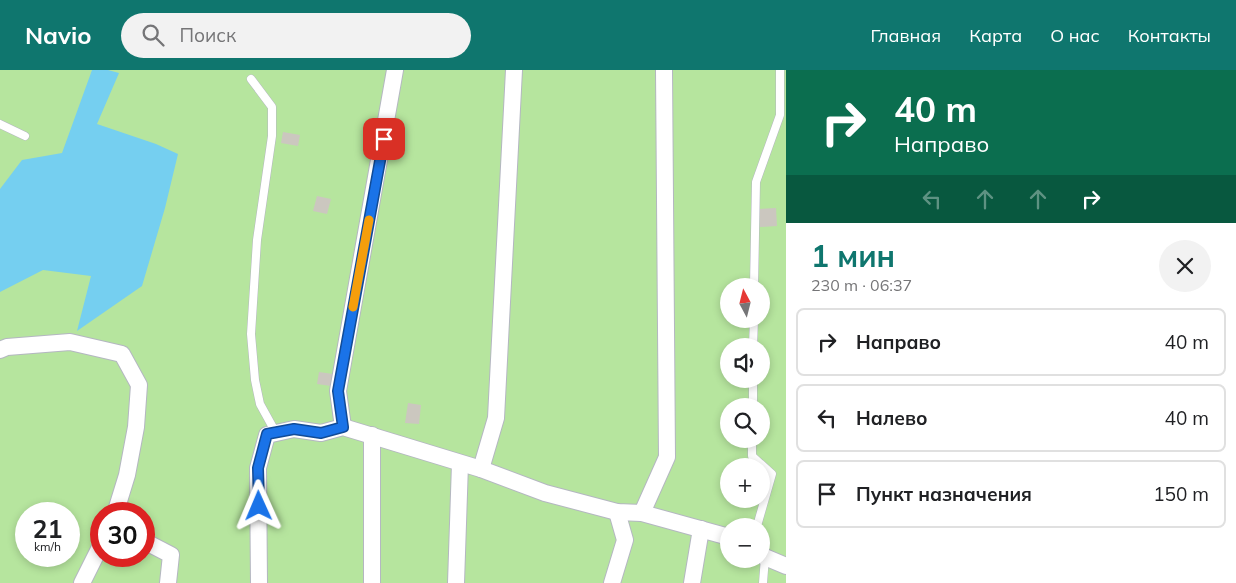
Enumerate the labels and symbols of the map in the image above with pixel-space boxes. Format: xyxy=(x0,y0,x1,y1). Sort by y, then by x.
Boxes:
pin xyxy=(363,118,405,160)
north arrow xyxy=(720,278,770,328)
position arrow xyxy=(232,479,284,531)
speed limit sign: 30 xyxy=(90,502,155,567)

